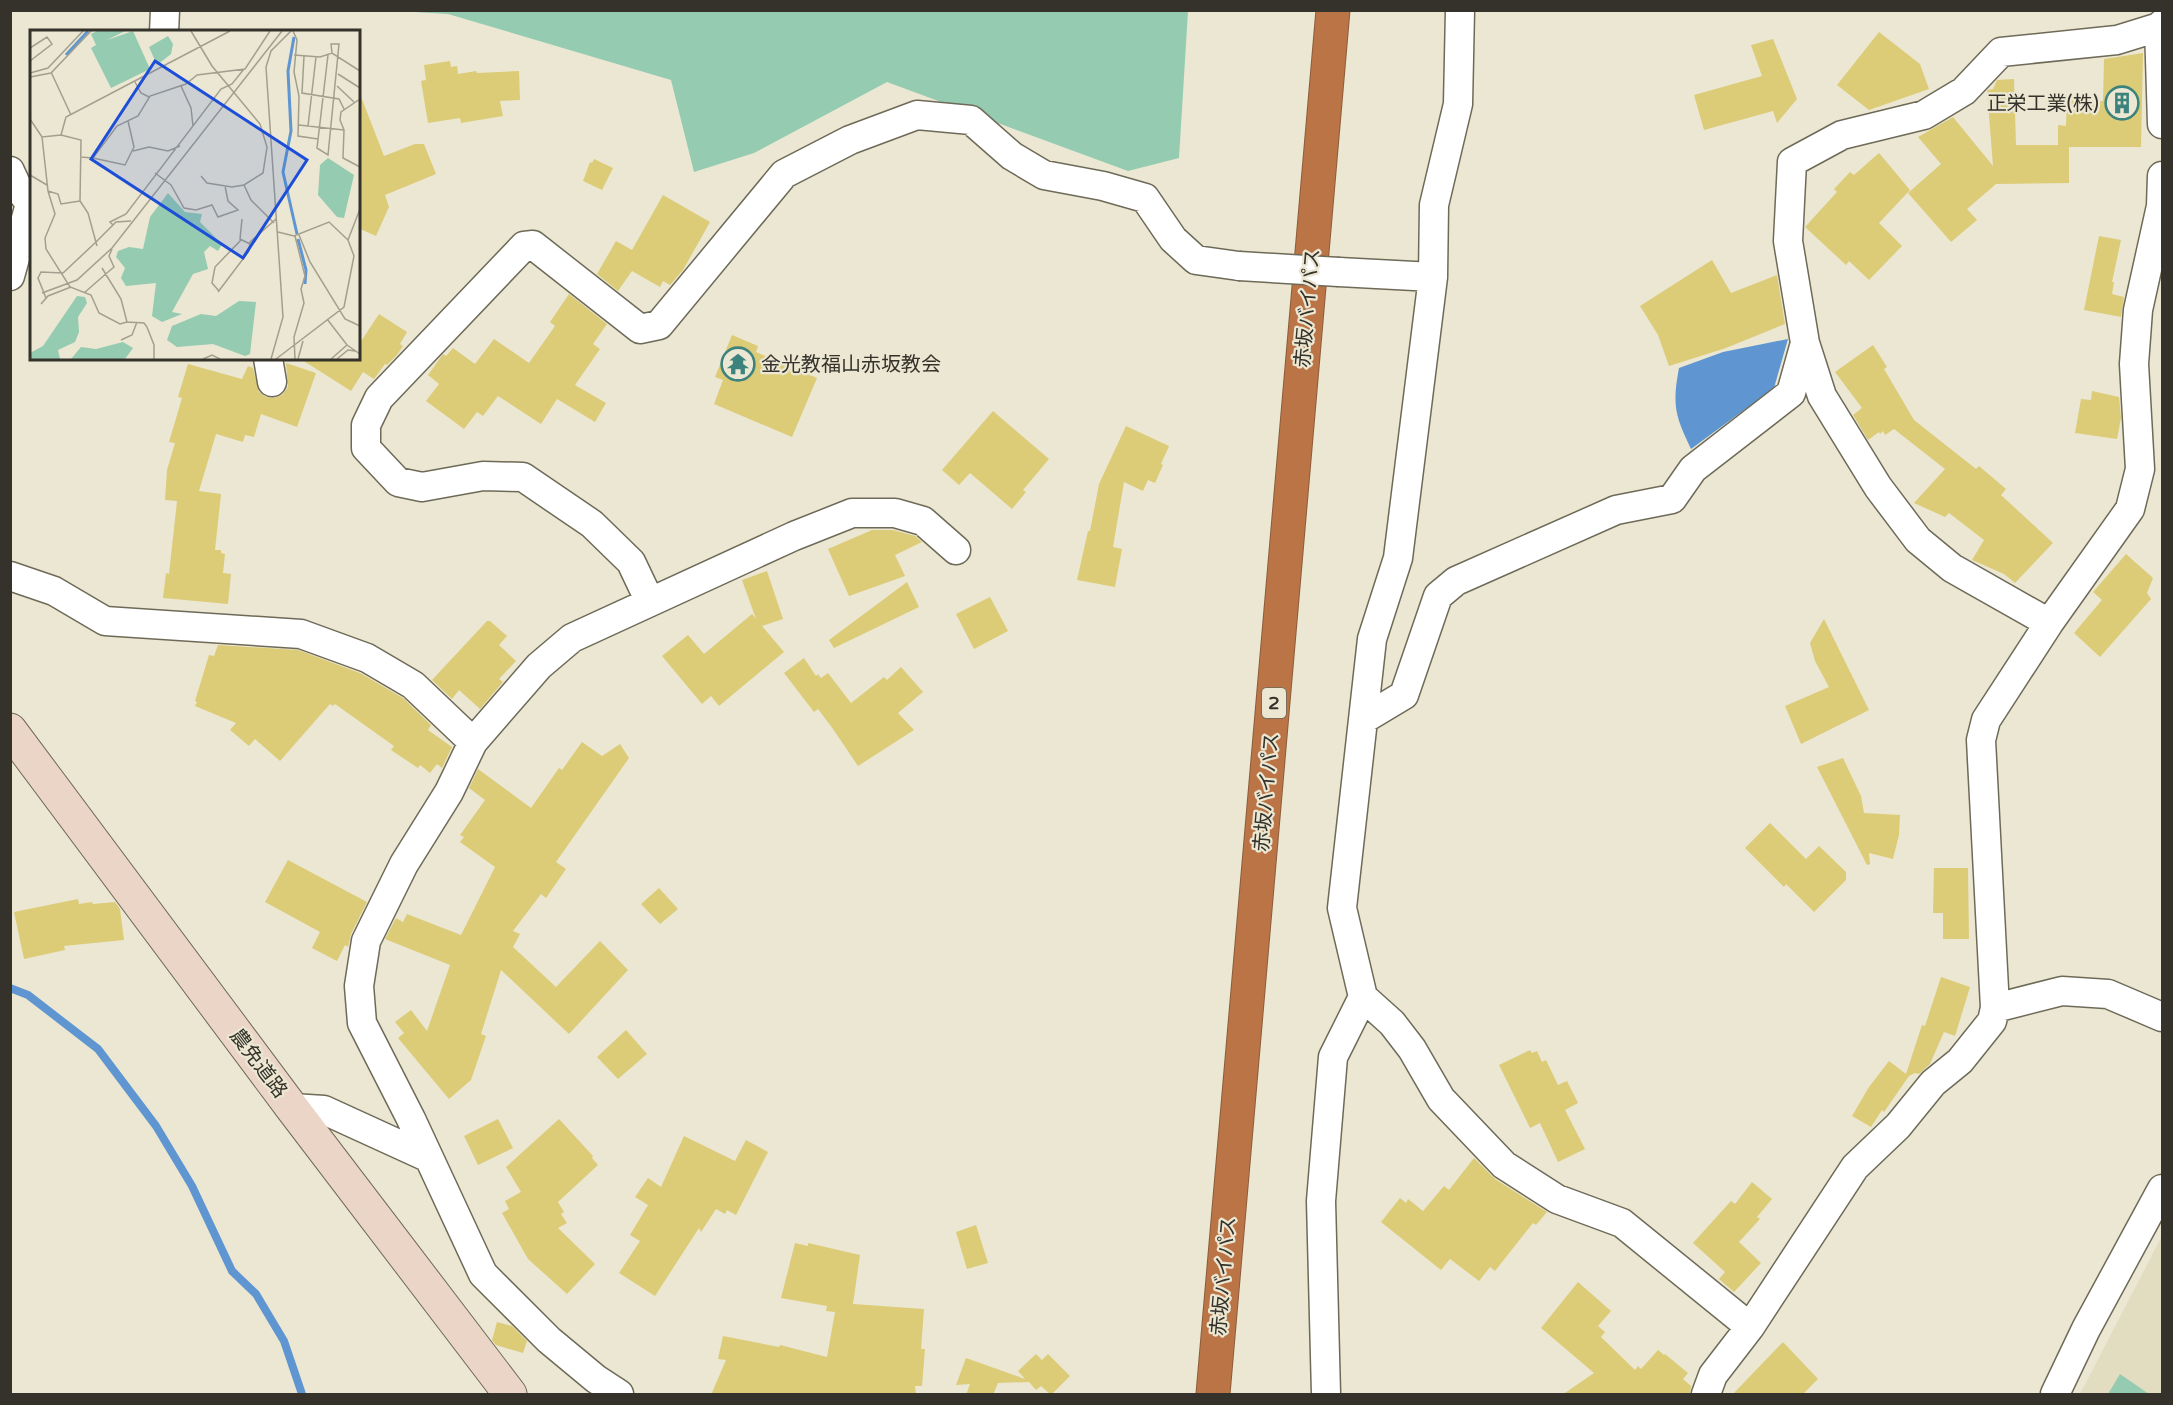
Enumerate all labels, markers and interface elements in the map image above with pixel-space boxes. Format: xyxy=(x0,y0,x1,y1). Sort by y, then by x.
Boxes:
inset map xyxy=(30,30,360,360)
building icon: 正栄工業(株) xyxy=(2104,85,2140,121)
place label: 正栄工業(株) xyxy=(1987,92,2099,116)
street label: 赤坂バイパス xyxy=(1291,247,1325,369)
temple icon: 金光教福山赤坂教会 xyxy=(720,346,756,382)
place label: 金光教福山赤坂教会 xyxy=(761,353,941,377)
road number: 2 xyxy=(1262,688,1286,718)
street label: 赤坂バイパス xyxy=(1250,731,1284,853)
street label: 農免道路 xyxy=(225,1024,292,1103)
street label: 赤坂バイパス xyxy=(1207,1215,1241,1337)

